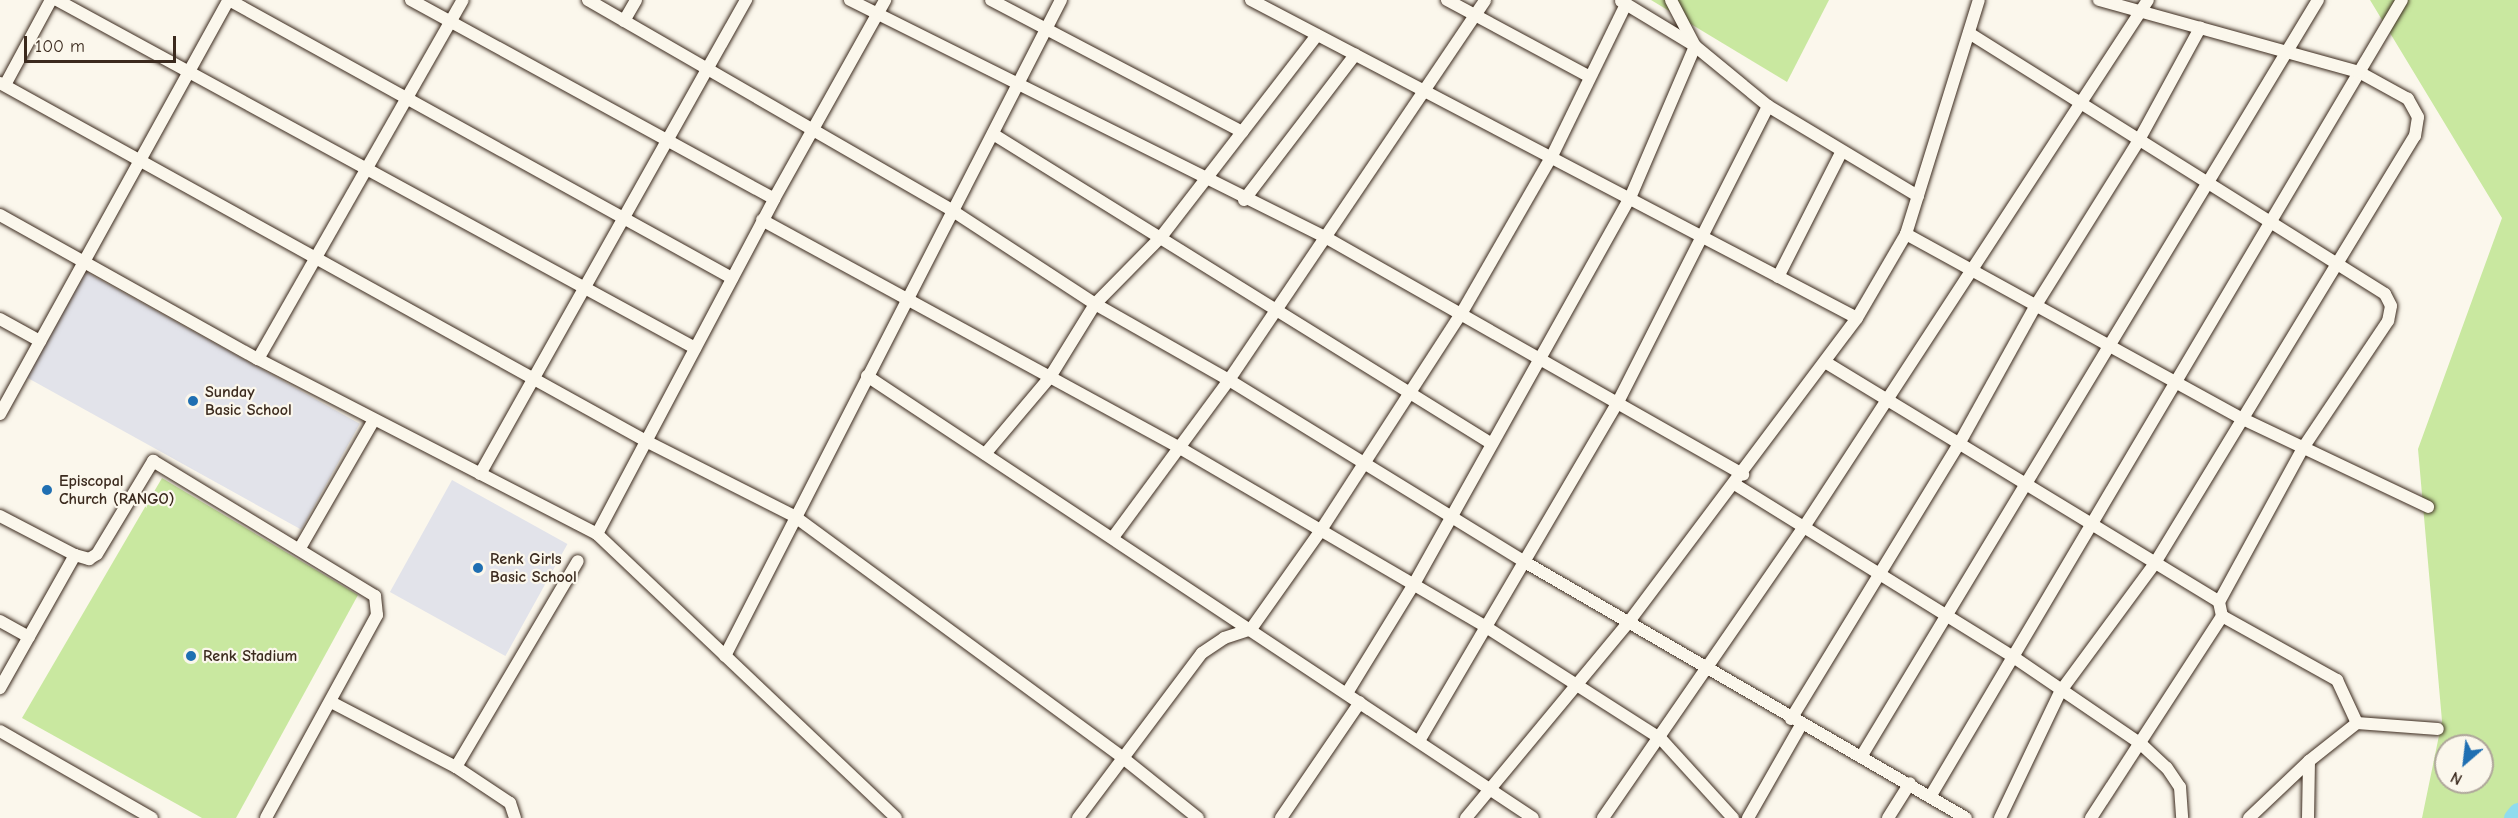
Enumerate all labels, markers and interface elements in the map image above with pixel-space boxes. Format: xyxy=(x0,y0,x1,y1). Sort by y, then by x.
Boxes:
scale bar xyxy=(27,24,178,62)
text: 100 m xyxy=(35,36,85,57)
place label: Sunday Basic School xyxy=(205,382,292,420)
marker: Sunday Basic School xyxy=(186,394,200,408)
place label: Episcopal Church (RANGO) xyxy=(59,471,175,509)
marker: Episcopal Church (RANGO) xyxy=(40,483,54,497)
place label: Renk Girls Basic School xyxy=(490,549,577,587)
marker: Renk Girls Basic School xyxy=(471,561,485,575)
place label: Renk Stadium xyxy=(203,646,297,666)
marker: Renk Stadium xyxy=(184,649,198,663)
north arrow xyxy=(2434,734,2494,794)
text: N xyxy=(2448,768,2465,789)

